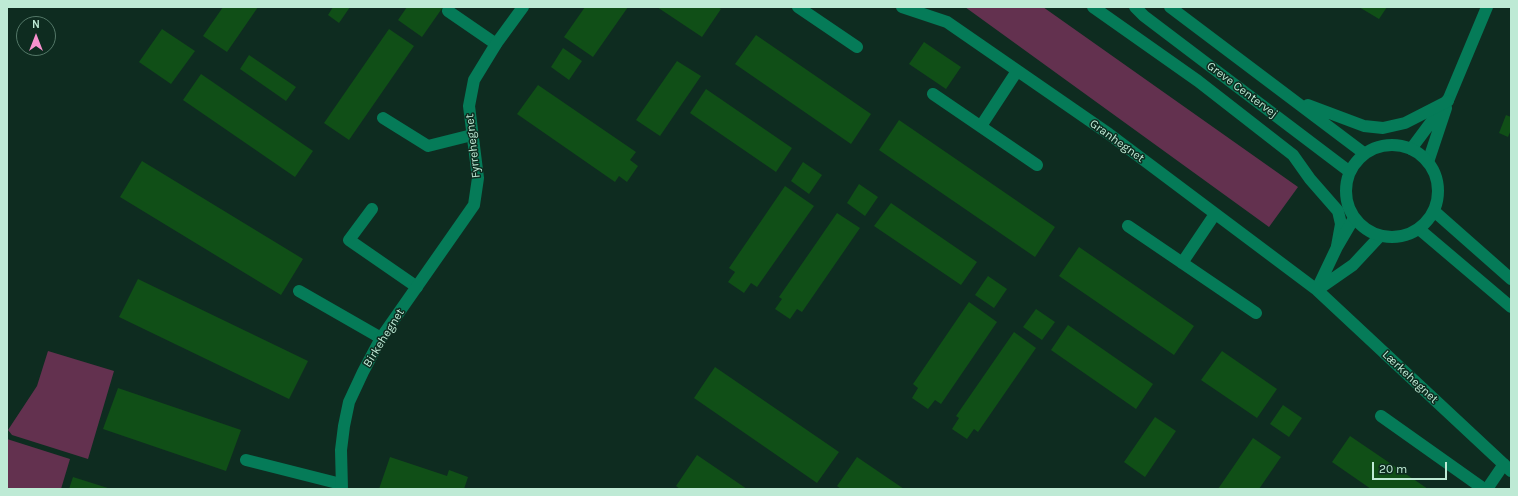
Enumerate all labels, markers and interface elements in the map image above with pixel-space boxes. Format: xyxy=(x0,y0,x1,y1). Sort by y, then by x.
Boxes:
north arrow xyxy=(16,16,56,56)
text: N xyxy=(32,18,40,31)
street label: Greve Centervej xyxy=(1204,59,1280,121)
street label: Fyrrehegnet xyxy=(462,113,484,179)
street label: Granhegnet xyxy=(1087,116,1147,166)
street label: Birkehegnet xyxy=(360,306,408,370)
street label: Lærkehegnet xyxy=(1379,347,1441,407)
scale bar xyxy=(1374,454,1449,480)
text: 20 m xyxy=(1379,462,1407,476)

